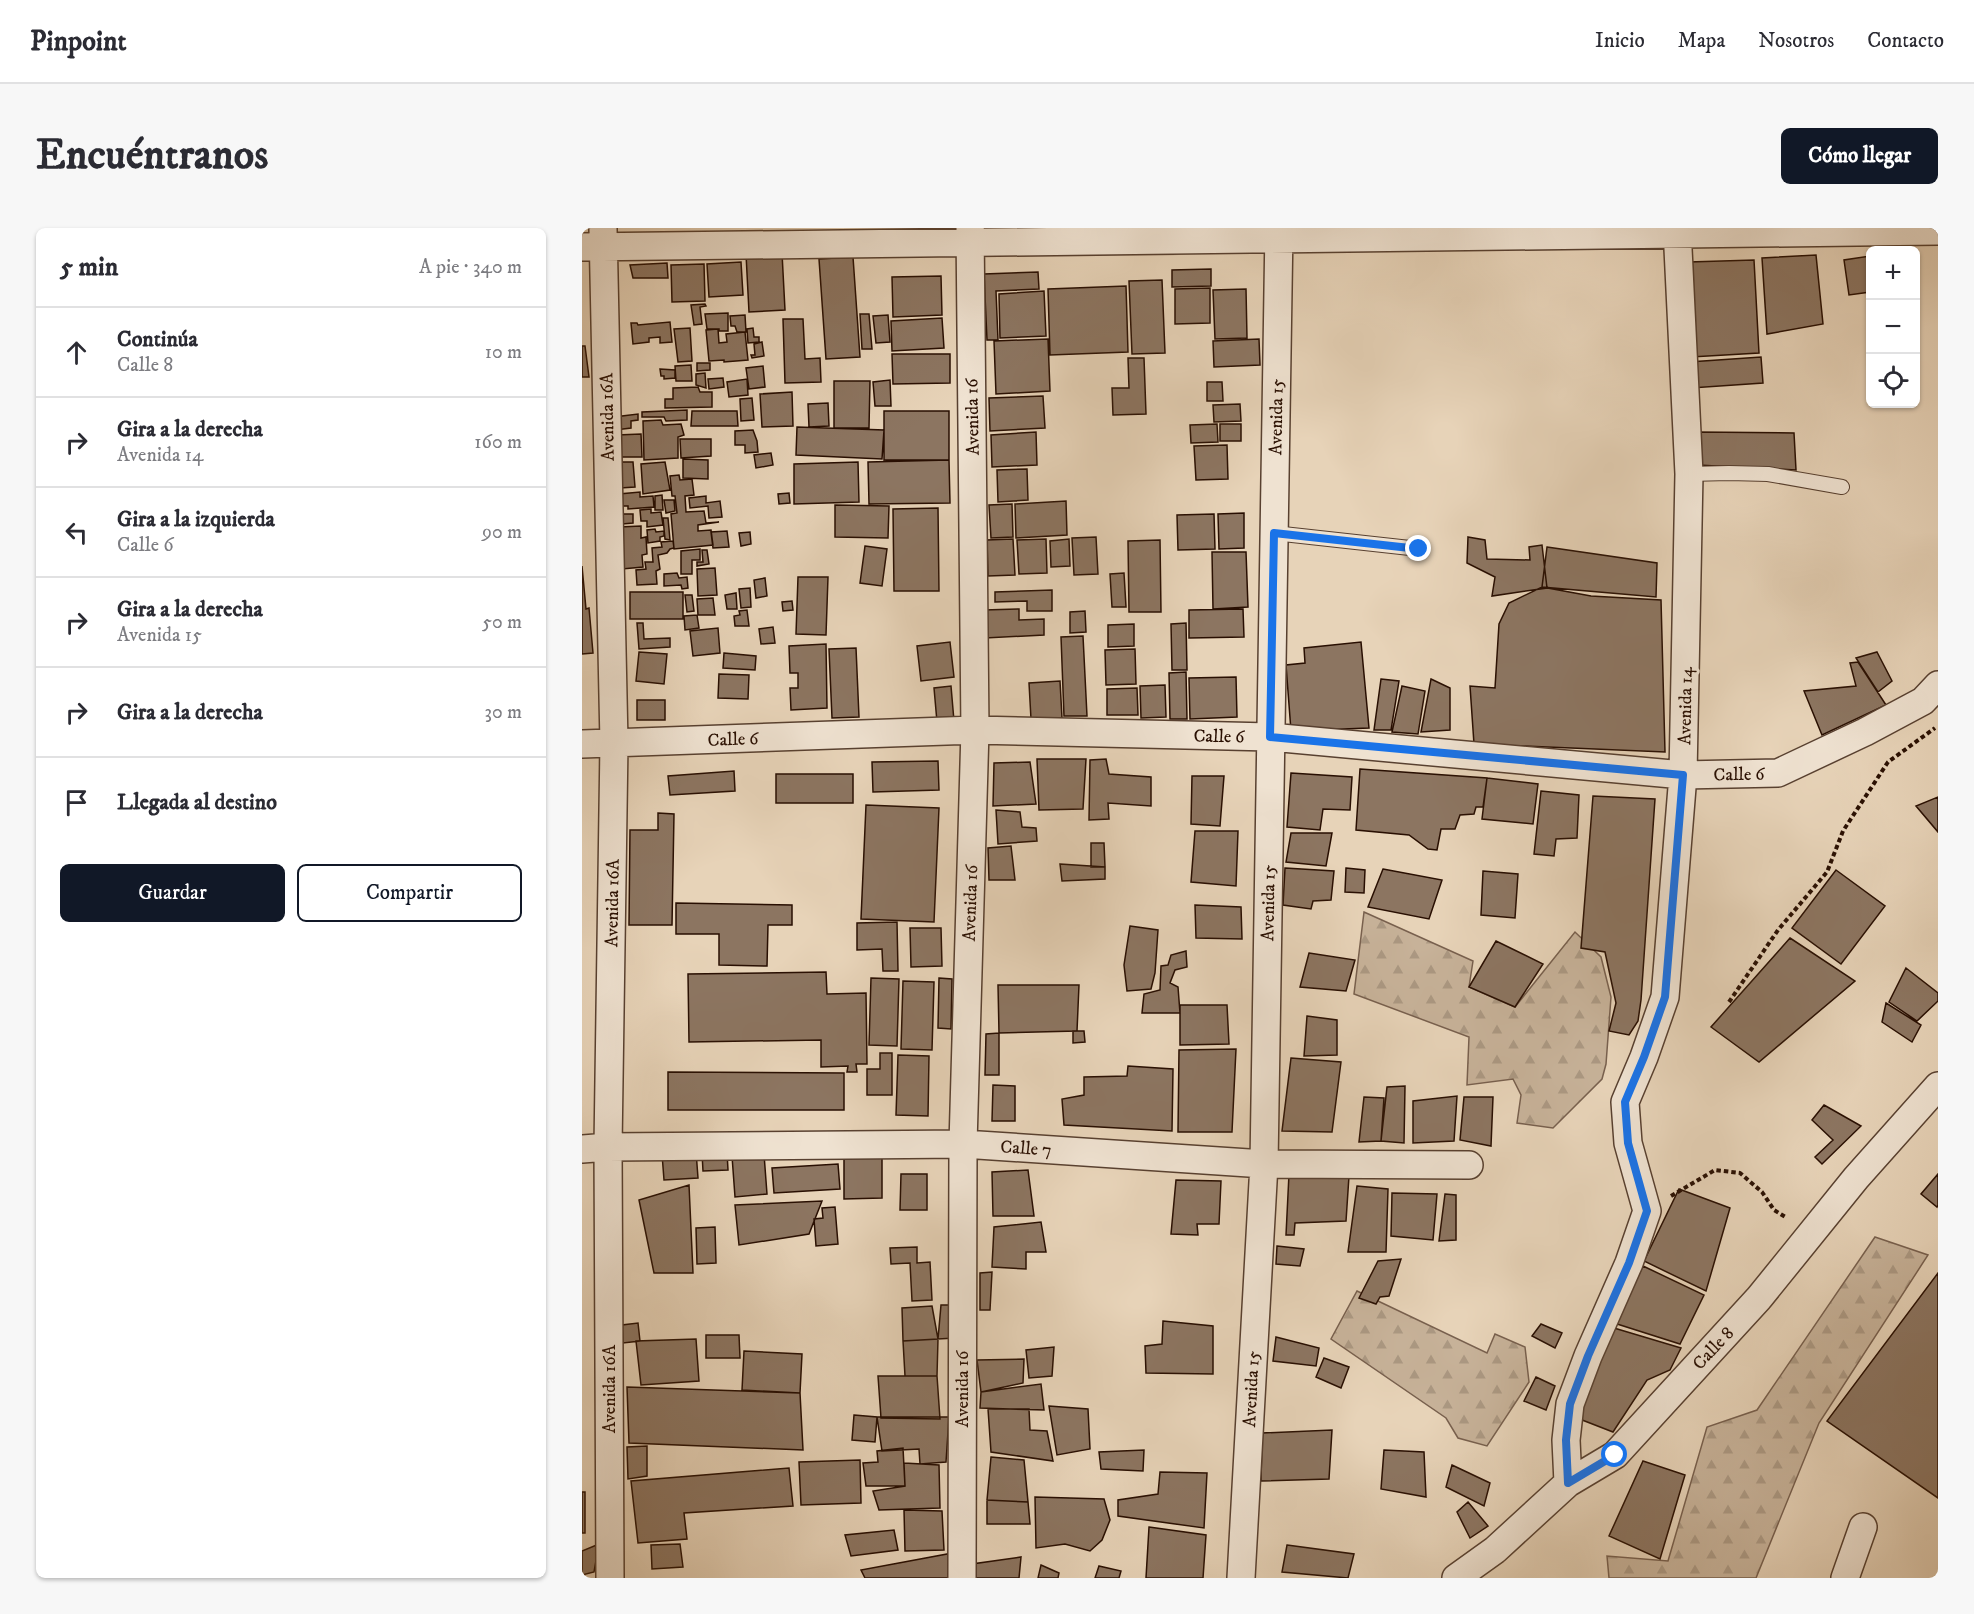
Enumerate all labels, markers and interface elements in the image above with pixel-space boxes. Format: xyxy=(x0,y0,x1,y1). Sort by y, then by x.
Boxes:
text: Pinpoint xyxy=(30,24,126,59)
text: Inicio xyxy=(1595,28,1645,54)
text: Mapa xyxy=(1678,28,1725,54)
text: Nosotros xyxy=(1758,28,1834,54)
text: Contacto xyxy=(1867,28,1944,54)
button: Cómo llegar xyxy=(1781,128,1938,184)
text: Encuéntranos xyxy=(36,130,268,182)
map controls xyxy=(1866,246,1920,408)
button: + xyxy=(1866,246,1920,300)
text: 5 min xyxy=(60,251,118,284)
text: A pie · 340 m xyxy=(419,255,522,280)
button: − xyxy=(1866,300,1920,354)
text: Continúa xyxy=(117,326,198,353)
icon: ahead xyxy=(60,336,93,369)
text: 10 m xyxy=(485,340,522,365)
text: Calle 8 xyxy=(117,353,173,378)
button: locate xyxy=(1866,354,1920,408)
street label: Avenida 16A xyxy=(596,372,620,461)
street label: Avenida 16 xyxy=(961,378,985,456)
street label: Avenida 15 xyxy=(1265,379,1289,455)
text: Gira a la derecha xyxy=(117,416,263,443)
icon: right xyxy=(60,426,93,459)
text: 160 m xyxy=(474,430,522,455)
text: Avenida 14 xyxy=(117,443,204,468)
text: Gira a la izquierda xyxy=(117,506,275,533)
icon: left xyxy=(60,516,93,549)
text: 90 m xyxy=(482,520,522,545)
text: Calle 6 xyxy=(117,533,174,558)
route end xyxy=(1405,535,1431,561)
text: Gira a la derecha xyxy=(117,596,263,623)
icon: right xyxy=(60,606,93,639)
text: 50 m xyxy=(482,610,522,635)
text: Avenida 15 xyxy=(117,623,202,648)
street label: Avenida 14 xyxy=(1674,666,1698,745)
icon: right xyxy=(60,696,93,729)
text: Gira a la derecha xyxy=(117,699,263,726)
text: 30 m xyxy=(484,700,522,725)
street label: Calle 6 xyxy=(1193,726,1245,748)
street label: Calle 6 xyxy=(707,728,760,752)
street label: Calle 6 xyxy=(1713,764,1765,786)
icon: arrive xyxy=(60,786,93,819)
text: Llegada al destino xyxy=(117,789,277,816)
street label: Avenida 16A xyxy=(601,858,625,947)
button: Guardar xyxy=(60,864,285,922)
button: Compartir xyxy=(297,864,522,922)
street label: Avenida 16 xyxy=(959,864,983,942)
street label: Avenida 15 xyxy=(1257,865,1281,941)
street label: Calle 7 xyxy=(1000,1136,1052,1162)
street label: Calle 8 xyxy=(1688,1323,1739,1375)
street label: Avenida 16A xyxy=(599,1344,621,1433)
street label: Avenida 16 xyxy=(952,1350,974,1427)
street label: Avenida 15 xyxy=(1239,1350,1265,1428)
route start xyxy=(1601,1441,1627,1467)

